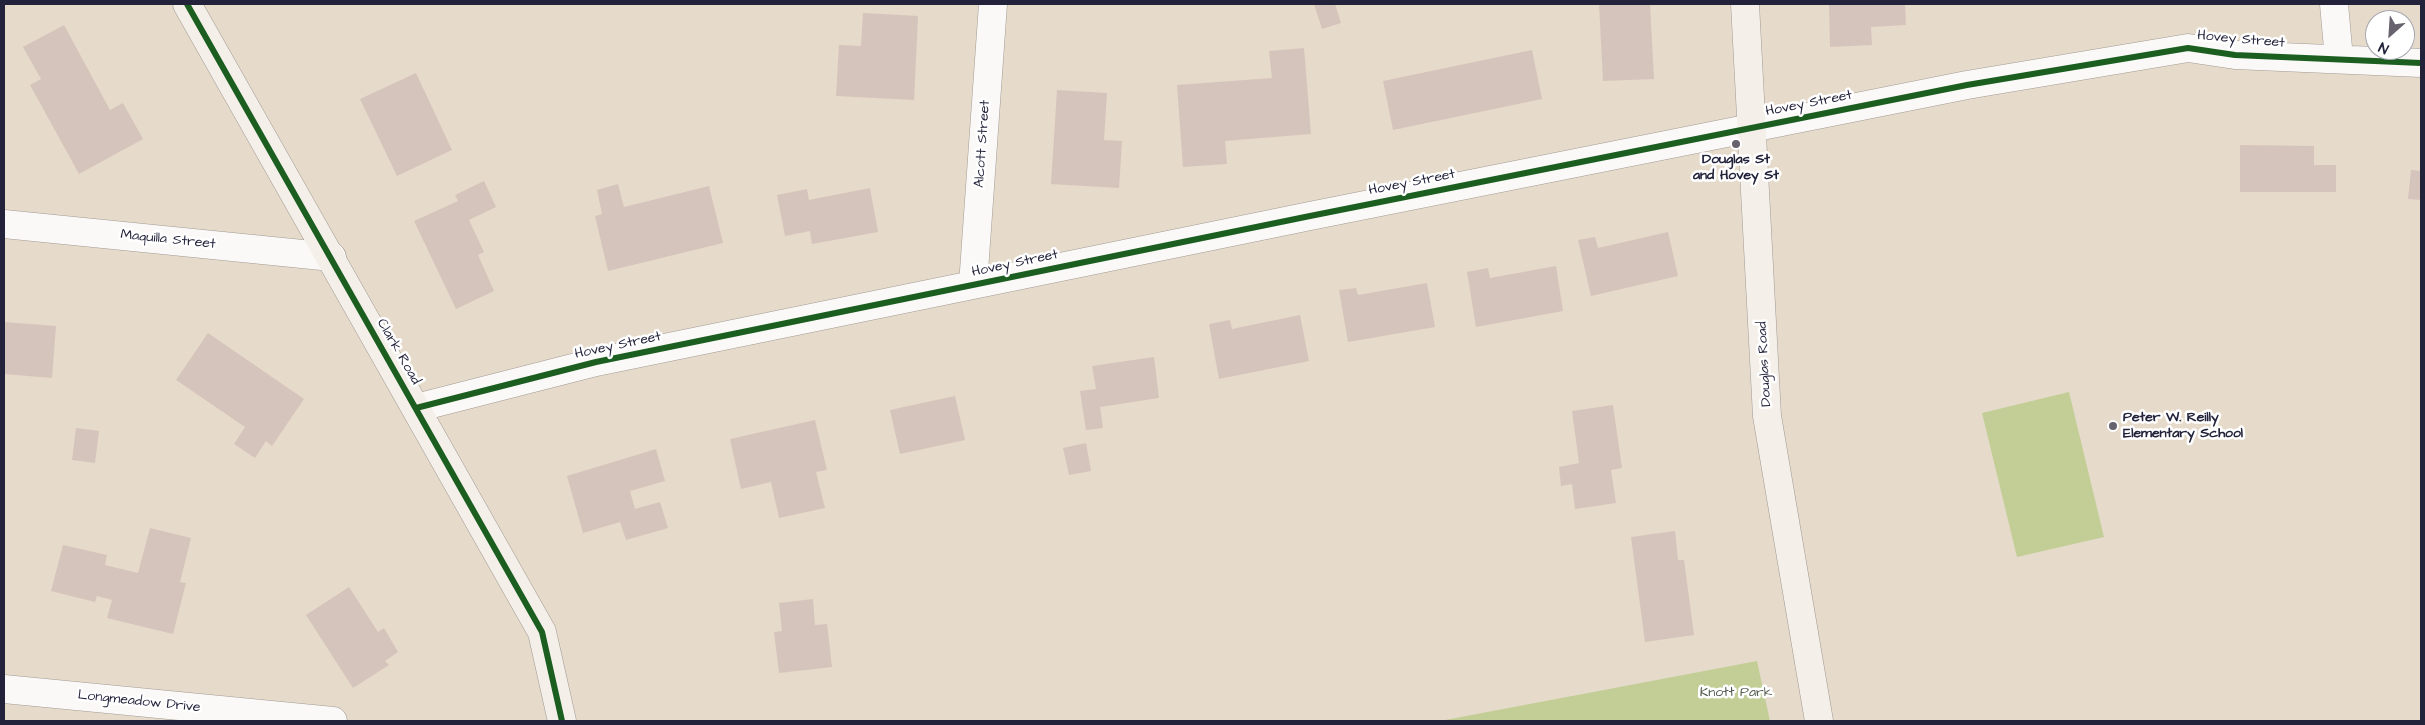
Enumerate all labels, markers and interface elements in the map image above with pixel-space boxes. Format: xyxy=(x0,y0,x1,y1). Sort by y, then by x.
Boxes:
north arrow xyxy=(2365,10,2415,60)
street label: Hovey Street xyxy=(2197,28,2285,52)
text: N xyxy=(2376,37,2392,58)
street label: Hovey Street xyxy=(1764,87,1854,121)
street label: Alcott Street xyxy=(972,100,994,188)
marker: Douglas St and Hovey St xyxy=(1730,138,1742,150)
place label: Douglas St and Hovey St xyxy=(1693,152,1779,184)
street label: Hovey Street xyxy=(1367,166,1457,200)
street label: Maquilla Street xyxy=(120,227,216,253)
street label: Hovey Street xyxy=(970,247,1060,281)
street label: Clark Road xyxy=(372,316,424,388)
street label: Douglas Road xyxy=(1754,321,1776,407)
street label: Hovey Street xyxy=(573,329,663,363)
place label: Peter W. Reilly Elementary School xyxy=(2123,410,2243,442)
marker: Peter W. Reilly Elementary School xyxy=(2107,420,2119,432)
park label: Knott Park xyxy=(1700,685,1772,701)
street label: Longmeadow Drive xyxy=(77,687,201,717)

